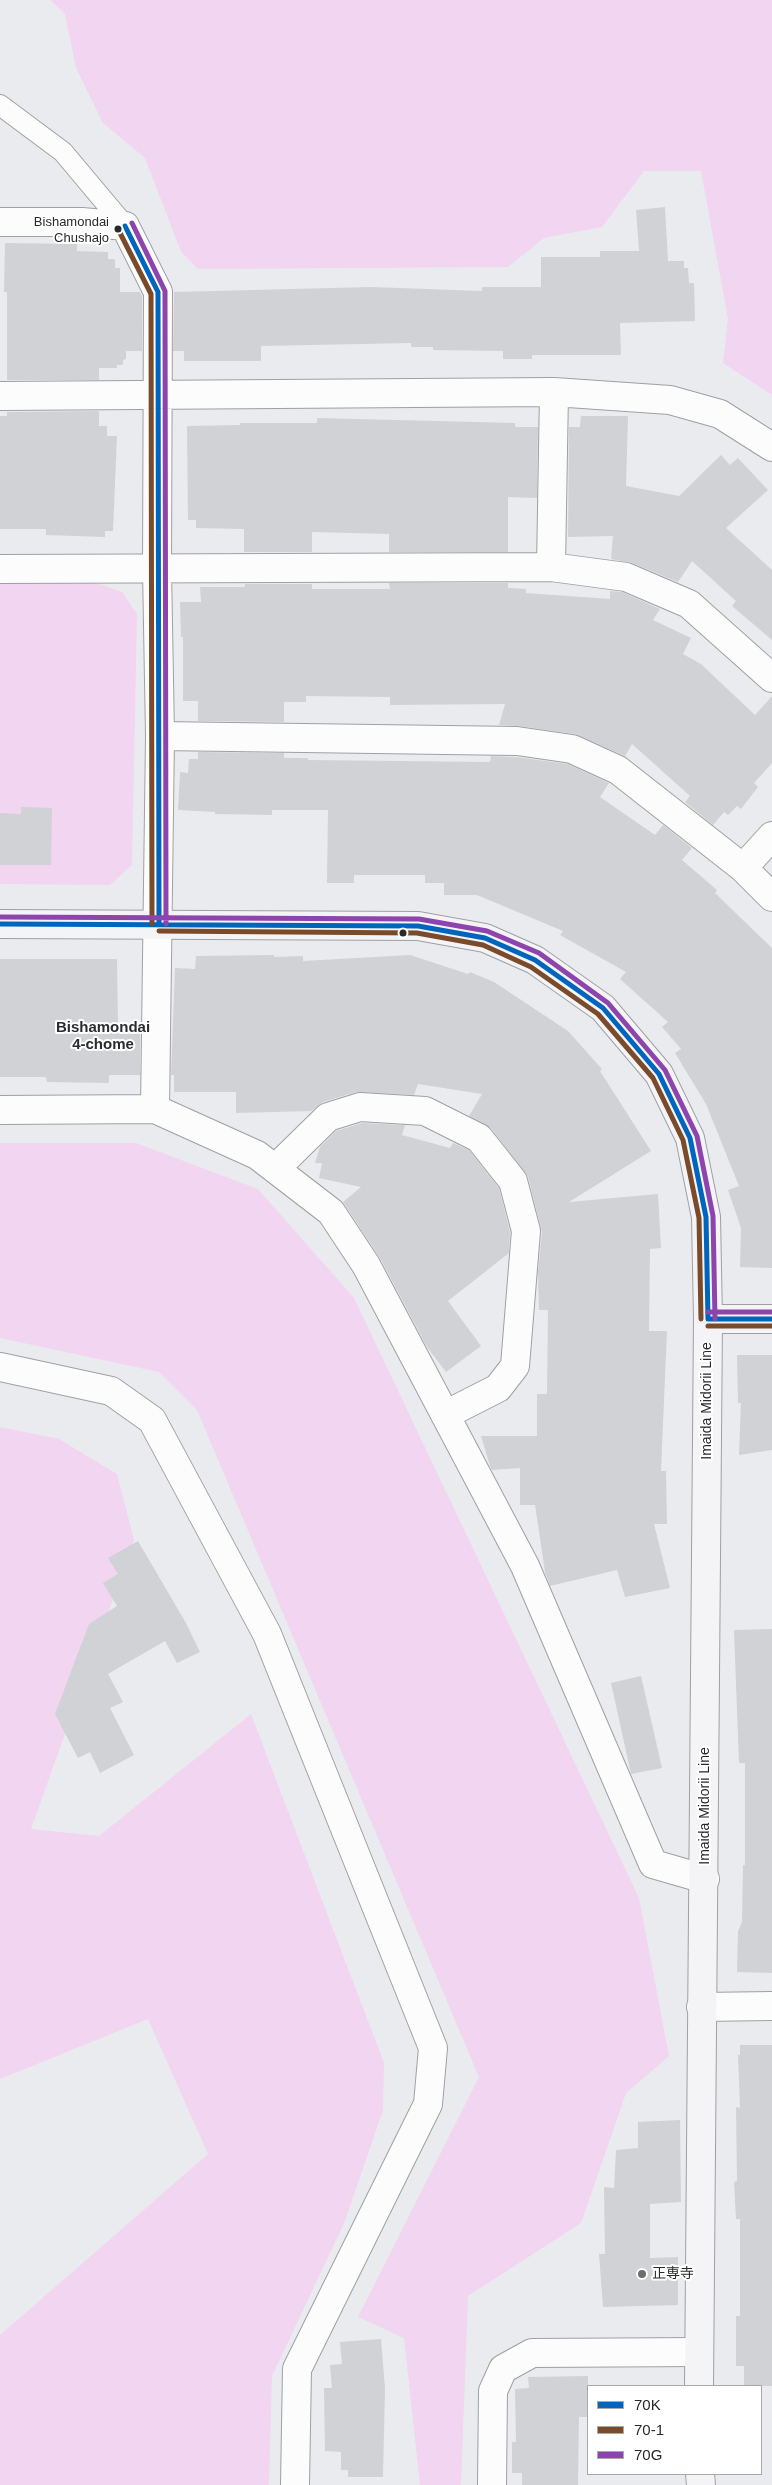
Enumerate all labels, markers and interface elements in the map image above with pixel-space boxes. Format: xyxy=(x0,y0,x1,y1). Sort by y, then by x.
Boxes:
place label: Bishamondai Chushajo xyxy=(34,214,109,245)
marker: Bishamondai Chushajo xyxy=(113,224,123,234)
unlabelled marker xyxy=(398,928,408,938)
district label: Bishamondai 4-chome xyxy=(56,1019,150,1054)
street label: Imaida Midorii Line xyxy=(699,1342,715,1460)
street label: Imaida Midorii Line xyxy=(697,1747,713,1865)
place label: 正専寺 xyxy=(652,2266,694,2282)
marker: 正専寺 xyxy=(636,2268,648,2280)
legend xyxy=(587,2385,762,2475)
text: 70K xyxy=(634,2396,661,2413)
text: 70-1 xyxy=(634,2421,664,2438)
text: 70G xyxy=(634,2446,662,2463)

